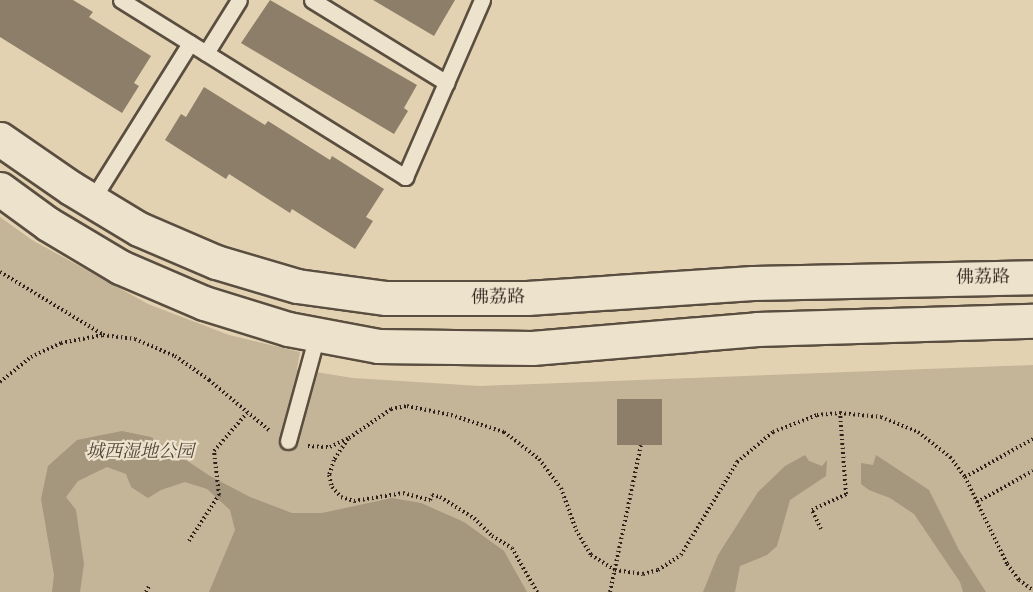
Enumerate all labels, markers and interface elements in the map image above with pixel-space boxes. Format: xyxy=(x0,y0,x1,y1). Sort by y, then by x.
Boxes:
street label: 佛荔路 xyxy=(956,267,1010,289)
street label: 佛荔路 xyxy=(471,287,525,309)
park label: 城西湿地公园 xyxy=(86,441,194,463)

